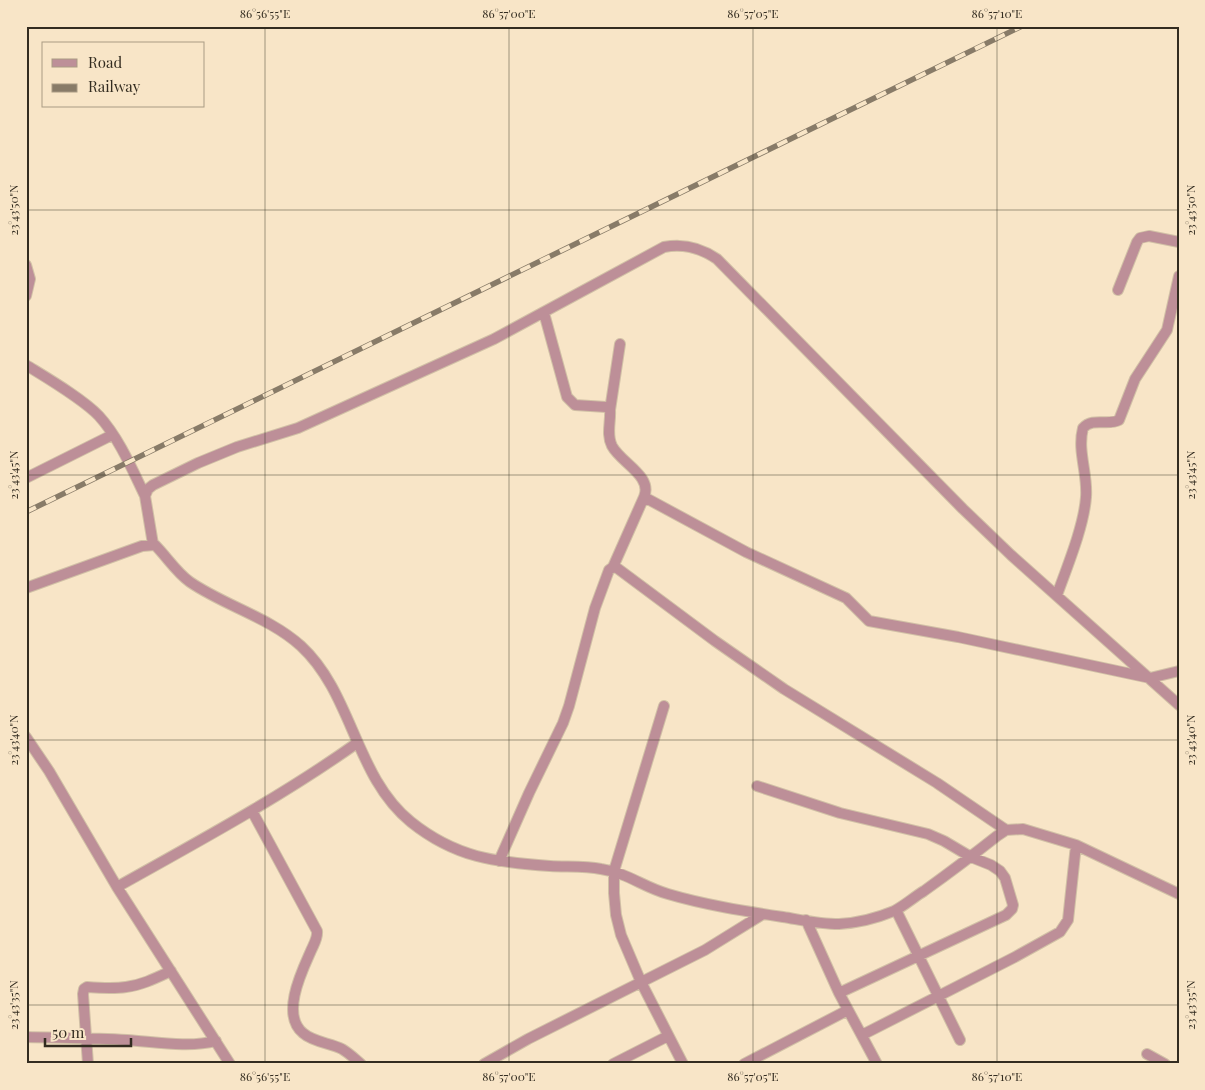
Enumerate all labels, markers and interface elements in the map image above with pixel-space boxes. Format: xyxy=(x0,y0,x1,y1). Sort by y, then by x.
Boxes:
text: 86°56'55"E xyxy=(240,5,290,21)
text: 86°57'00"E xyxy=(482,5,536,21)
text: 86°57'05"E xyxy=(727,5,779,21)
text: 86°57'10"E xyxy=(972,5,1022,21)
legend xyxy=(42,42,205,108)
text: Road xyxy=(88,52,122,72)
text: Railway xyxy=(88,76,141,96)
text: 23°43'50"N xyxy=(5,184,21,236)
text: 23°43'50"N xyxy=(1182,184,1198,236)
text: 23°43'45"N xyxy=(5,450,21,500)
text: 23°43'45"N xyxy=(1182,450,1198,500)
text: 23°43'40"N xyxy=(5,714,21,766)
text: 23°43'40"N xyxy=(1182,714,1198,766)
text: 23°43'35"N xyxy=(5,980,21,1030)
text: 23°43'35"N xyxy=(1182,980,1198,1030)
scale bar xyxy=(45,1015,131,1047)
text: 50 m xyxy=(52,1022,85,1042)
text: 86°56'55"E xyxy=(240,1068,290,1084)
text: 86°57'00"E xyxy=(482,1068,536,1084)
text: 86°57'05"E xyxy=(727,1068,779,1084)
text: 86°57'10"E xyxy=(972,1068,1022,1084)

